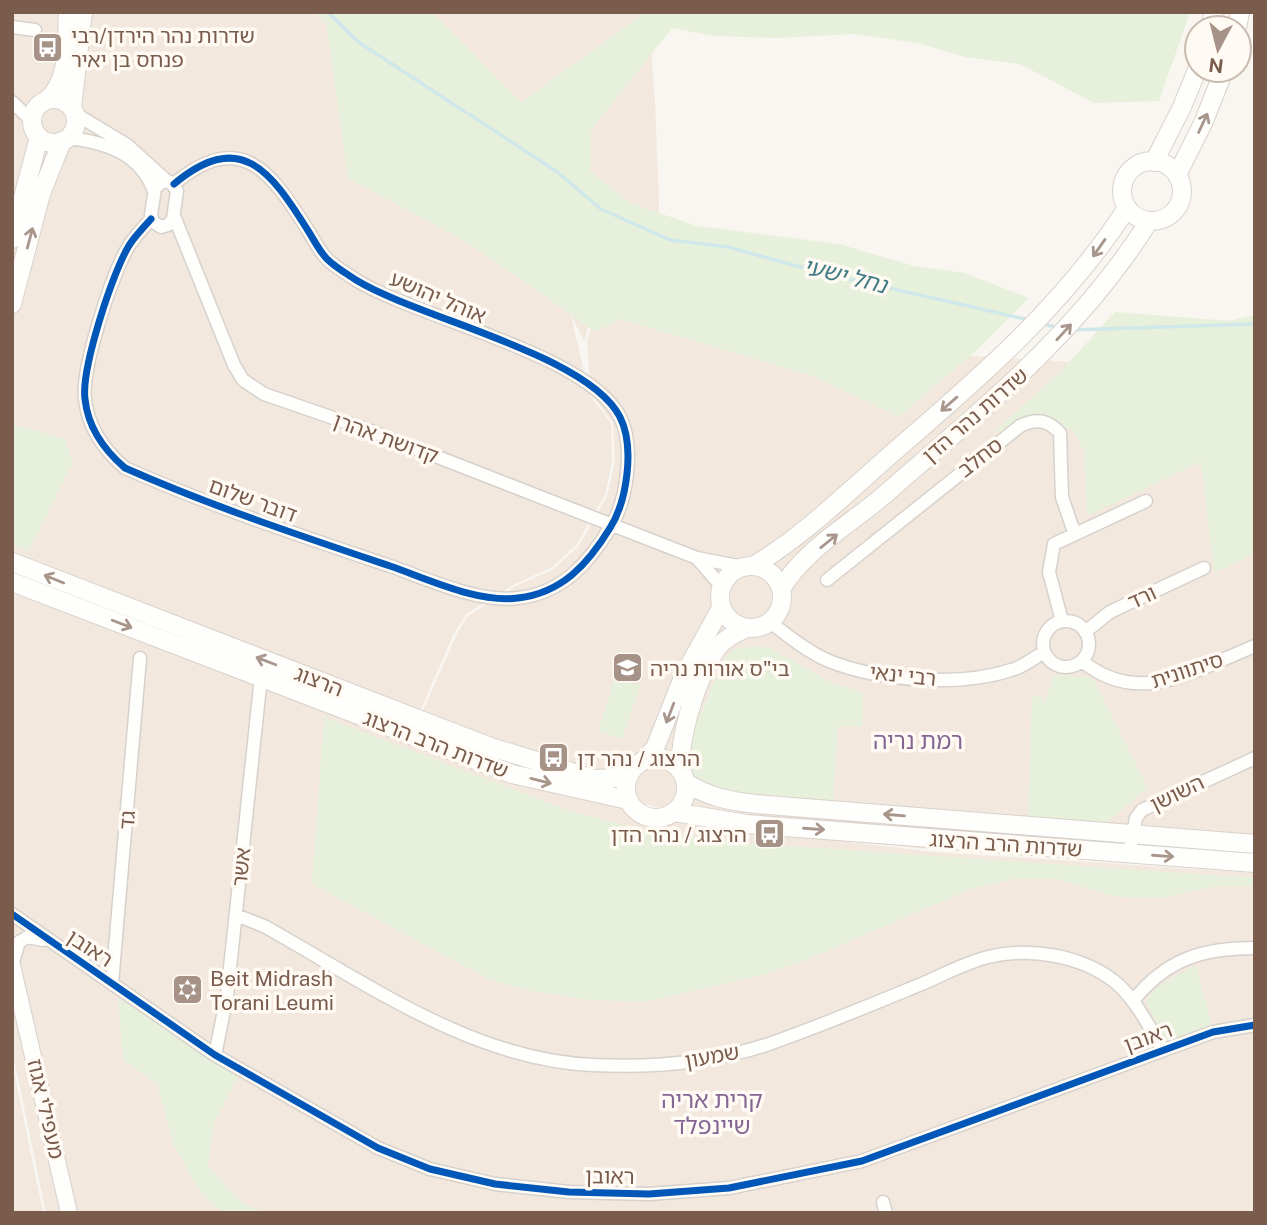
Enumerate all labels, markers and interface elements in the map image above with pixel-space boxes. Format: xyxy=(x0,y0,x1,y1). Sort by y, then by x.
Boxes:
north arrow xyxy=(1183,14,1253,84)
place label: שדרות נהר הירדן/רבי פנחס בן יאיר xyxy=(71,23,255,72)
bus stop icon: שדרות נהר הירדן/רבי פנחס בן יאיר xyxy=(31,30,65,64)
text: N xyxy=(1207,54,1225,78)
one-way arrow xyxy=(1196,113,1210,134)
one-way arrow xyxy=(24,227,37,250)
one-way arrow xyxy=(1092,238,1106,257)
water label: נחל ישעי xyxy=(800,252,892,299)
street label: אוהל יהושע xyxy=(386,266,490,328)
one-way arrow xyxy=(1055,324,1072,341)
street label: שדרות נהר הדן xyxy=(917,362,1033,468)
one-way arrow xyxy=(941,396,959,412)
street label: קדושת אהרן xyxy=(330,407,442,469)
street label: סחלב xyxy=(953,432,1007,482)
street label: דובר שלום xyxy=(206,473,300,527)
one-way arrow xyxy=(819,533,837,548)
one-way arrow xyxy=(43,571,65,584)
street label: ורד xyxy=(1124,580,1160,614)
one-way arrow xyxy=(110,618,132,631)
street label: סיתוונית xyxy=(1148,647,1226,693)
school or university icon: בי"ס אורות נריה xyxy=(610,651,644,685)
one-way arrow xyxy=(256,654,277,666)
place label: בי"ס אורות נריה xyxy=(650,656,790,681)
street label: רבי ינאי xyxy=(869,659,937,691)
street label: הרצוג xyxy=(291,660,347,702)
one-way arrow xyxy=(663,701,675,723)
street label: שדרות הרב הרצוג xyxy=(360,705,512,783)
district label: רמת נריה xyxy=(873,727,963,754)
bus stop icon: הרצוג / נהר דן xyxy=(537,741,571,775)
place label: הרצוג / נהר דן xyxy=(577,746,700,771)
street label: השושן xyxy=(1146,769,1208,817)
one-way arrow xyxy=(529,775,552,788)
one-way arrow xyxy=(883,808,905,821)
street label: גד xyxy=(114,809,140,831)
bus stop icon: הרצוג / נהר הדן xyxy=(753,817,787,851)
place label: הרצוג / נהר הדן xyxy=(611,822,747,847)
one-way arrow xyxy=(803,823,826,836)
street label: שדרות הרב הרצוג xyxy=(929,826,1083,862)
street label: אשר xyxy=(227,846,255,888)
one-way arrow xyxy=(1152,850,1174,863)
street label: ראובן xyxy=(62,924,118,972)
place label: Beit Midrash Torani Leumi xyxy=(210,966,334,1015)
synagogue icon: Beit Midrash Torani Leumi xyxy=(170,973,204,1007)
street label: ראובן xyxy=(1121,1017,1175,1057)
street label: שמעון xyxy=(683,1039,741,1073)
street label: מעפילי אגוז xyxy=(22,1057,70,1162)
district label: קרית אריה שיינפלד xyxy=(661,1086,763,1139)
street label: ראובן xyxy=(585,1163,635,1189)

